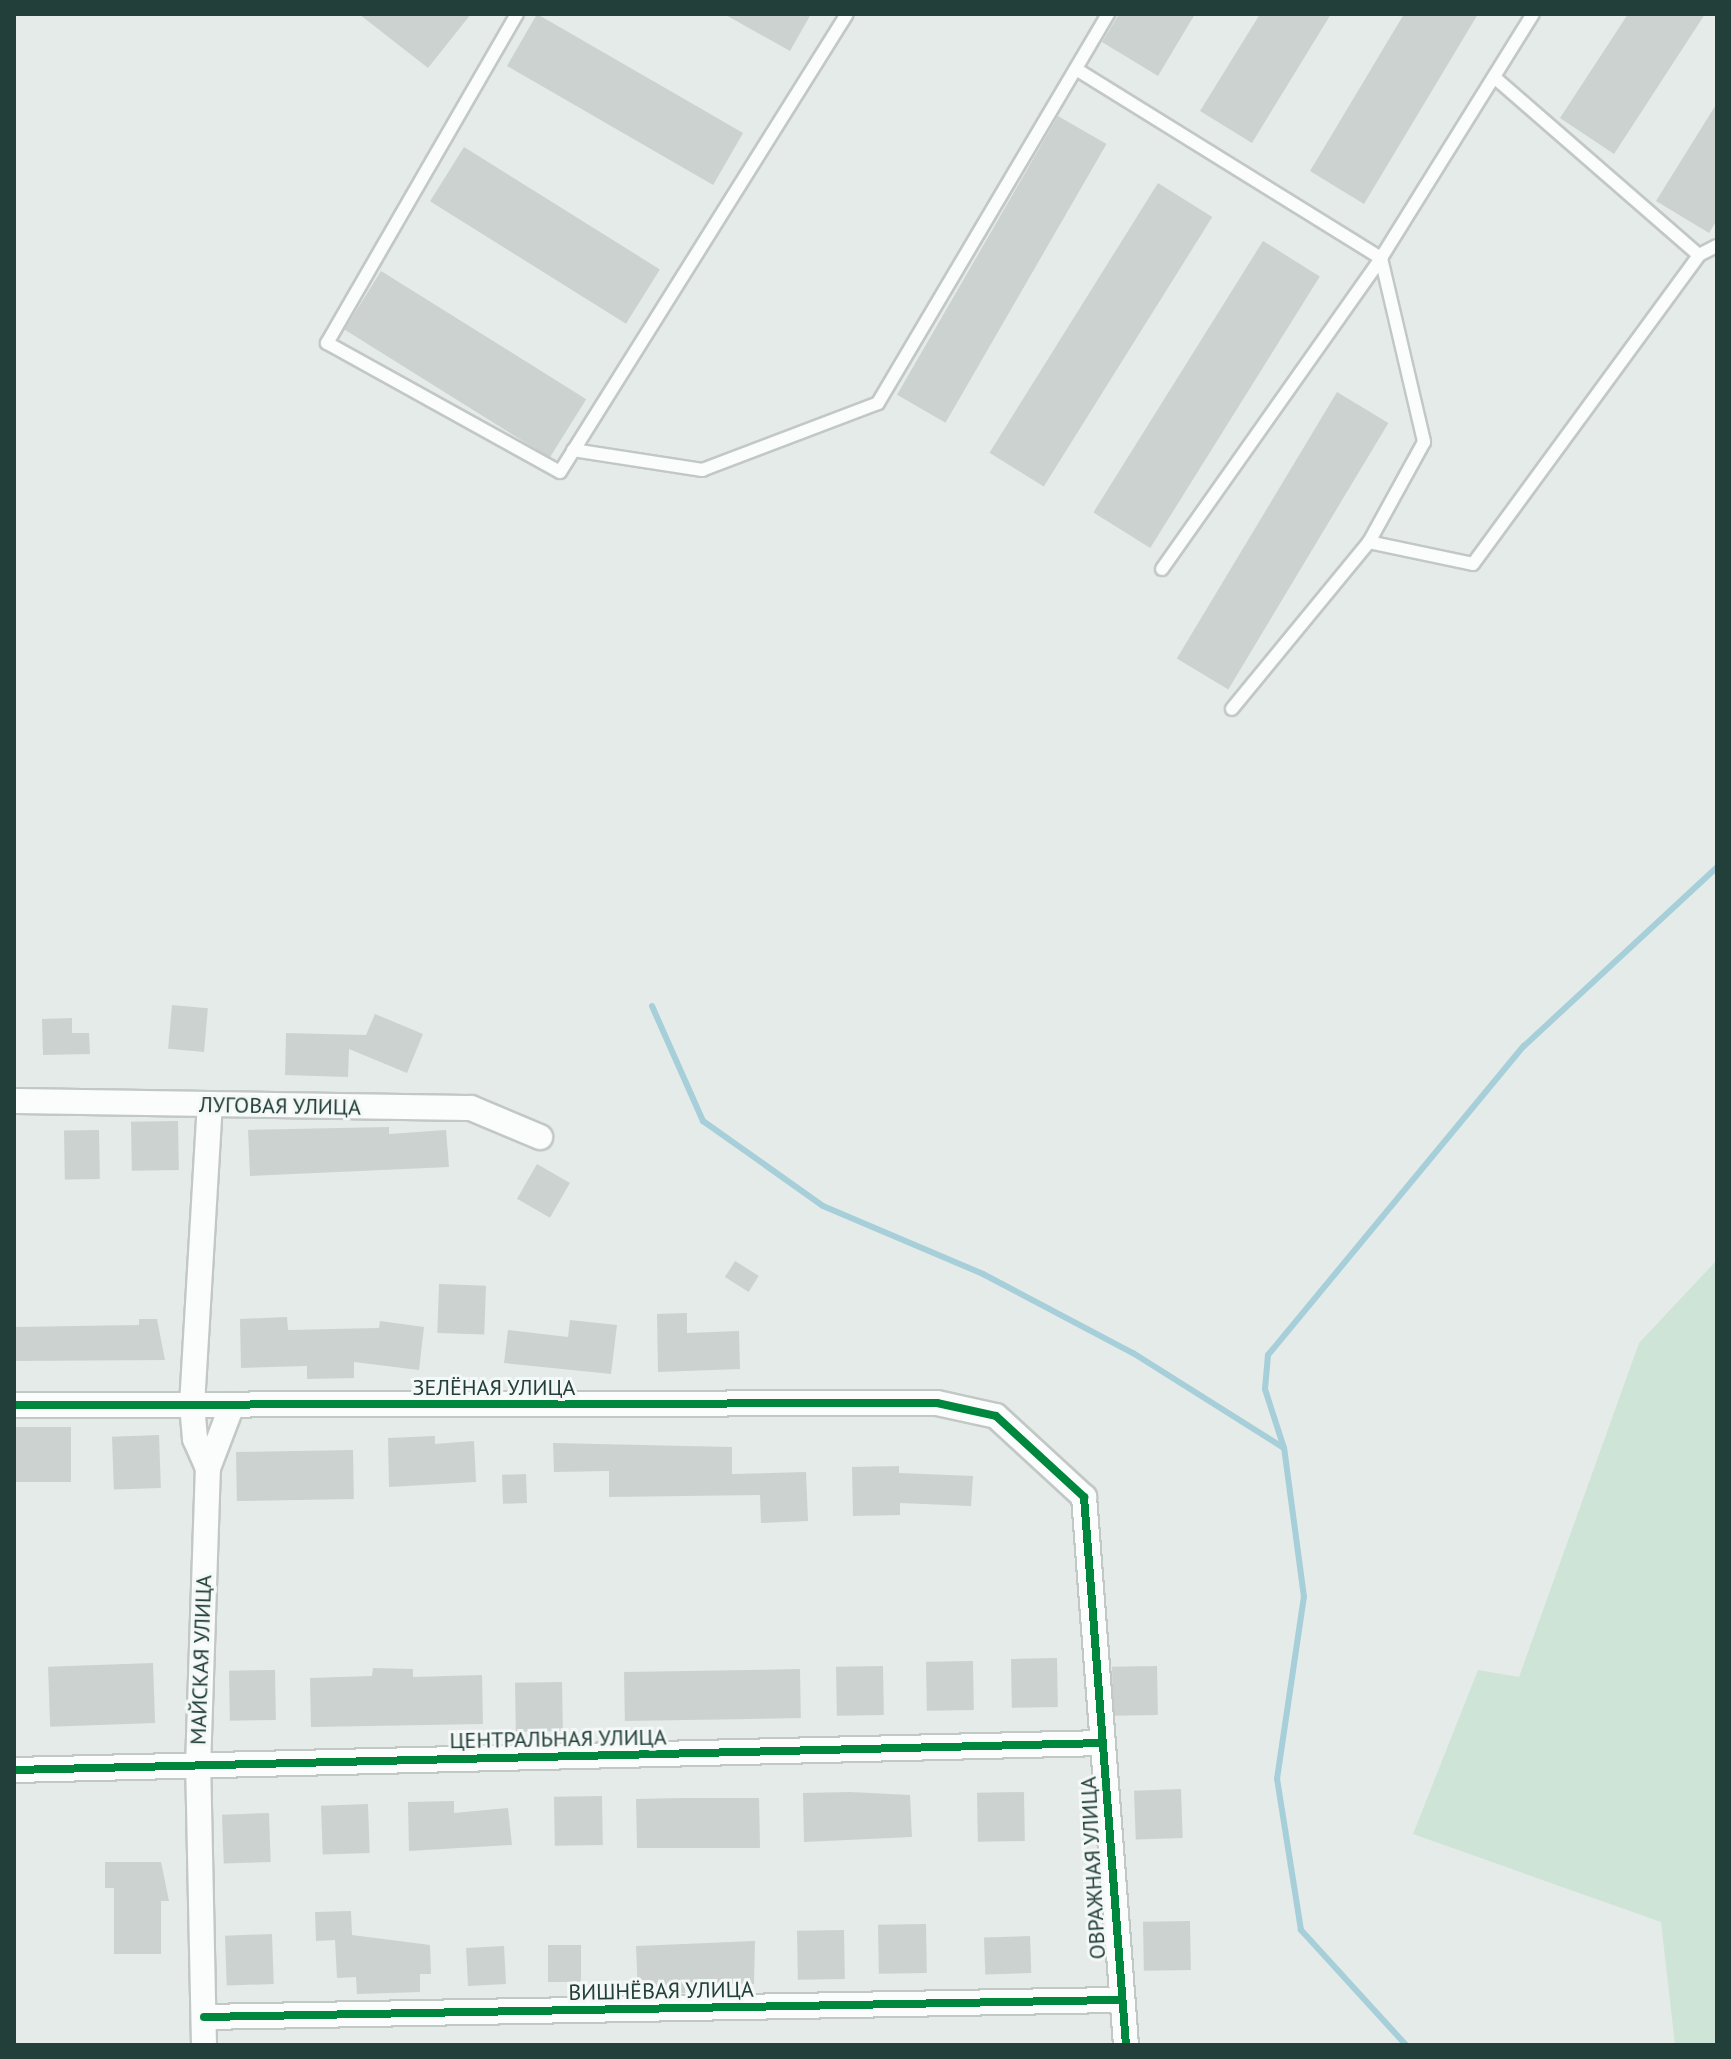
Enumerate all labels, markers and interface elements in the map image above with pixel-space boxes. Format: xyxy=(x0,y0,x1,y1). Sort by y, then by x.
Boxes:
street label: ЛУГОВАЯ УЛИЦА xyxy=(199,1091,361,1121)
street label: ЗЕЛЁНАЯ УЛИЦА xyxy=(412,1375,576,1401)
street label: МАЙСКАЯ УЛИЦА xyxy=(185,1574,217,1746)
street label: ЦЕНТРАЛЬНАЯ УЛИЦА xyxy=(449,1724,667,1754)
street label: ОВРАЖНАЯ УЛИЦА xyxy=(1075,1776,1111,1960)
street label: ВИШНЁВАЯ УЛИЦА xyxy=(568,1976,754,2006)

